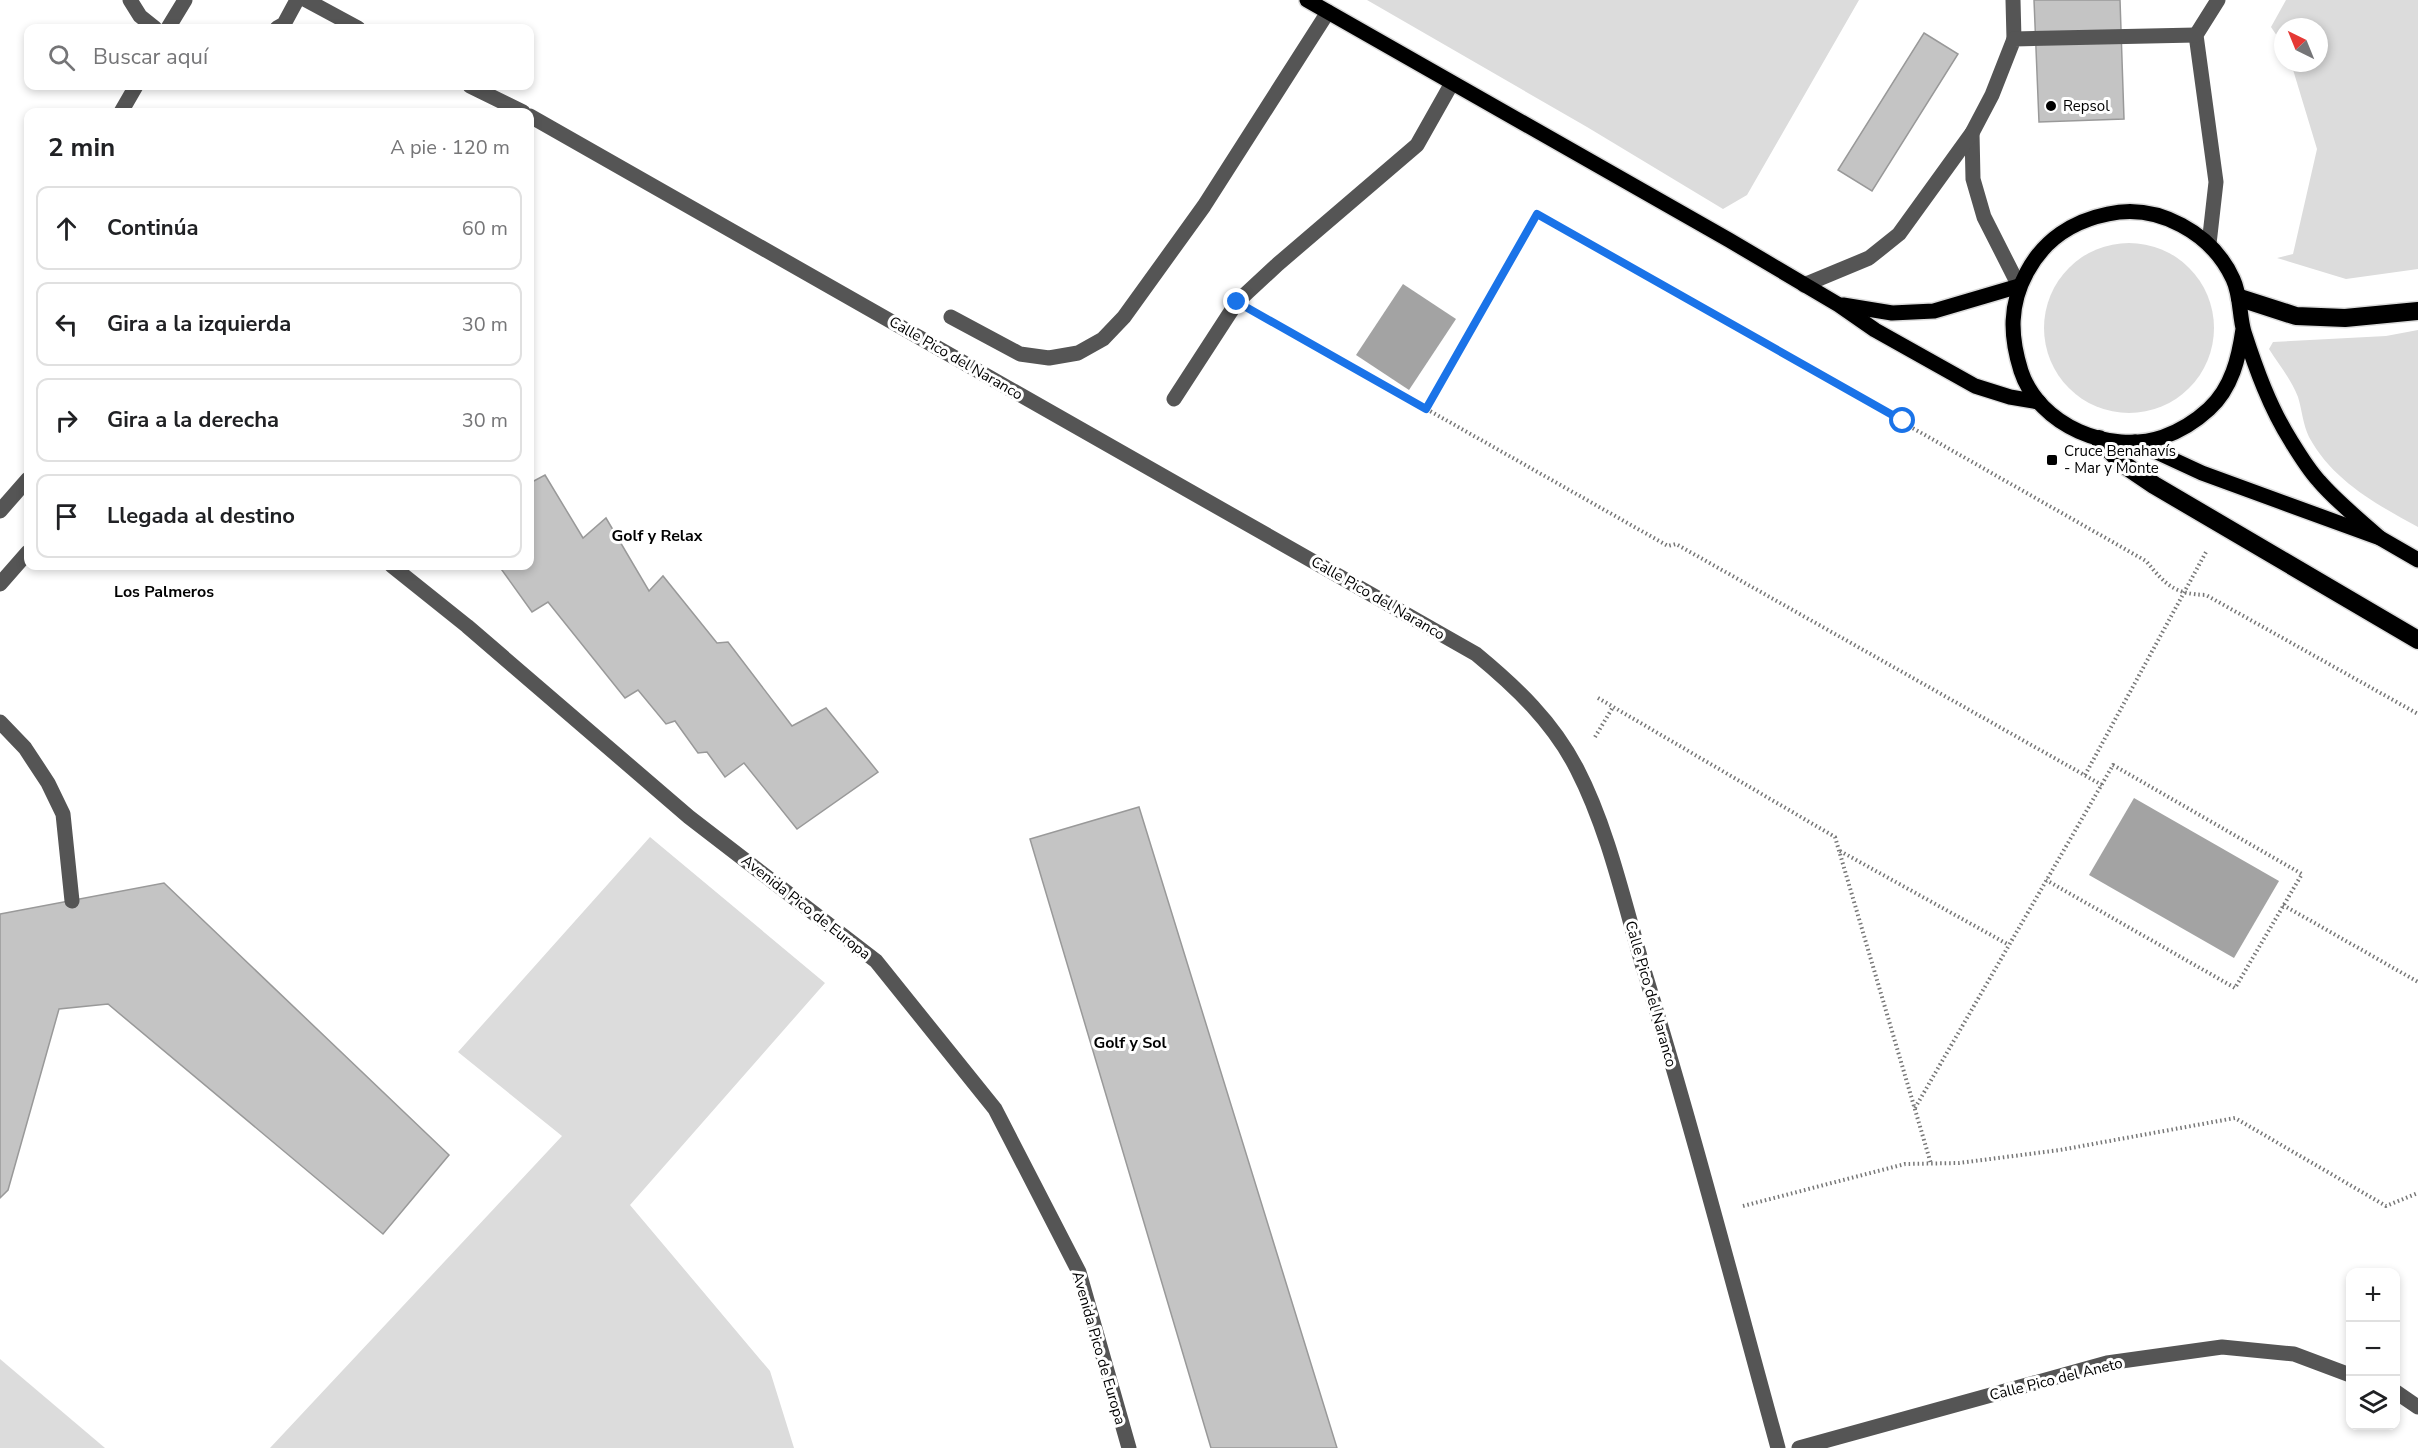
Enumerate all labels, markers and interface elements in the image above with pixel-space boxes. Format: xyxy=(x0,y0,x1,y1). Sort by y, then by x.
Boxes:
north arrow xyxy=(2274,18,2328,72)
search box xyxy=(24,24,534,90)
icon: search xyxy=(45,41,78,74)
text: Buscar aquí xyxy=(93,42,208,72)
place label: Repsol xyxy=(2063,96,2110,116)
marker: Repsol xyxy=(2044,99,2058,113)
text: 2 min xyxy=(48,130,115,165)
text: A pie · 120 m xyxy=(390,134,510,161)
icon: ahead xyxy=(50,212,83,245)
text: Continúa xyxy=(107,213,198,243)
text: 60 m xyxy=(462,215,508,242)
route end xyxy=(1223,288,1249,314)
icon: left xyxy=(50,308,83,341)
text: Gira a la izquierda xyxy=(107,309,291,339)
text: 30 m xyxy=(462,311,508,338)
street label: Calle Pico del Naranco xyxy=(885,311,1027,405)
icon: right xyxy=(50,404,83,437)
text: Gira a la derecha xyxy=(107,405,279,435)
text: 30 m xyxy=(462,407,508,434)
route start xyxy=(1889,407,1915,433)
place label: Cruce Benahavís - Mar y Monte xyxy=(2064,441,2176,478)
marker: Cruce Benahavís - Mar y Monte xyxy=(2045,453,2059,467)
icon: arrive xyxy=(50,500,83,533)
text: Llegada al destino xyxy=(107,501,295,531)
district label: Golf y Relax xyxy=(612,525,703,547)
street label: Calle Pico del Naranco xyxy=(1307,551,1449,645)
district label: Los Palmeros xyxy=(114,581,214,603)
street label: Avenida Pico de Europa xyxy=(737,850,875,964)
street label: Calle Pico del Naranco xyxy=(1621,918,1681,1070)
district label: Golf y Sol xyxy=(1093,1032,1167,1054)
map controls xyxy=(2346,1268,2400,1430)
button: + xyxy=(2346,1268,2400,1322)
street label: Avenida Pico de Europa xyxy=(1068,1269,1130,1427)
button: − xyxy=(2346,1322,2400,1376)
street label: Calle Pico del Aneto xyxy=(1987,1353,2125,1405)
button: layers xyxy=(2346,1376,2400,1430)

